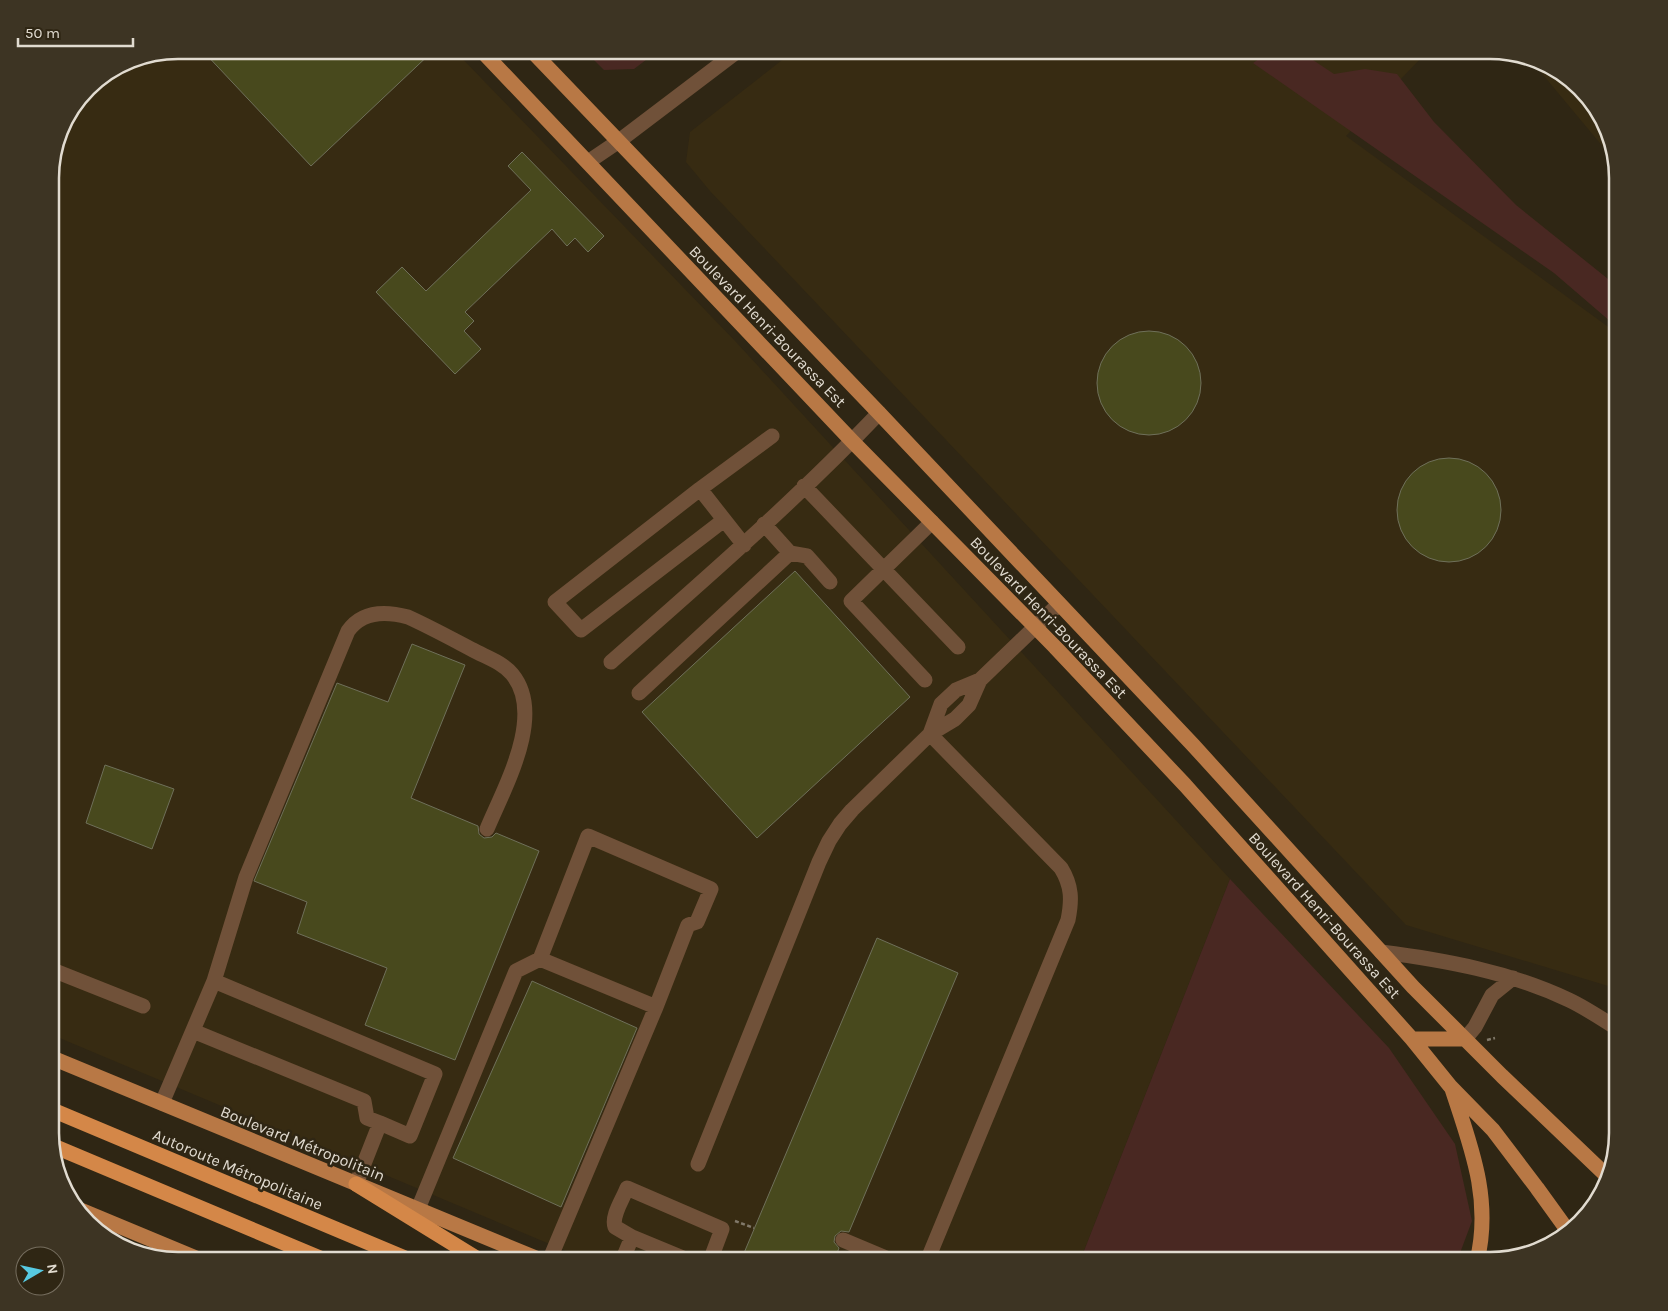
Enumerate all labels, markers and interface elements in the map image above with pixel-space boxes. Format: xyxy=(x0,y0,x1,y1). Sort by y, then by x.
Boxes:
scale bar xyxy=(18,15,132,47)
text: 50 m xyxy=(25,24,60,42)
street label: Boulevard Henri-Bourassa Est xyxy=(685,242,850,411)
street label: Boulevard Henri-Bourassa Est xyxy=(966,533,1131,702)
street label: Boulevard Henri-Bourassa Est xyxy=(1245,828,1404,1003)
street label: Boulevard Métropolitain xyxy=(218,1102,388,1185)
street label: Autoroute Métropolitaine xyxy=(150,1125,326,1214)
north arrow xyxy=(15,1246,65,1296)
text: N xyxy=(43,1263,62,1275)

